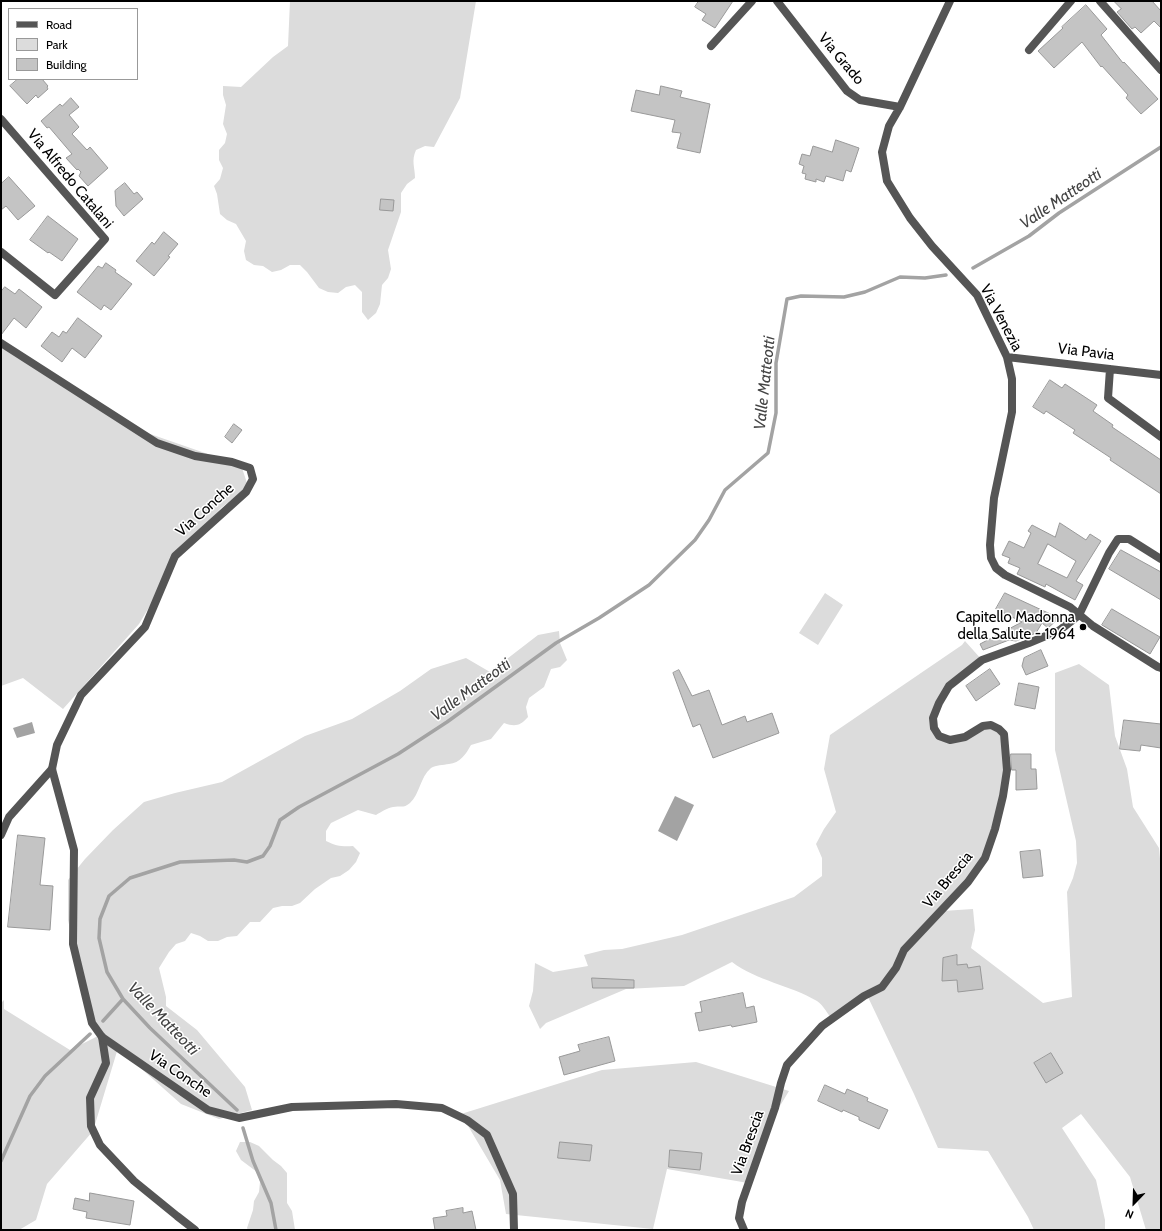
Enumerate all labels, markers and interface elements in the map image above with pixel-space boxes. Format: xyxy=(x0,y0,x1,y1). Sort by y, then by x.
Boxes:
legend xyxy=(8,8,138,80)
text: Road xyxy=(46,17,72,32)
street label: Via Grado xyxy=(814,29,868,89)
text: Park xyxy=(46,37,68,52)
text: Building xyxy=(46,57,87,72)
street label: Via Alfredo Catalani xyxy=(23,126,117,232)
water label: Valle Matteotti xyxy=(1017,165,1105,233)
street label: Via Venezia xyxy=(976,282,1026,354)
water label: Valle Matteotti xyxy=(751,335,779,431)
street label: Via Pavia xyxy=(1057,340,1115,364)
street label: Via Conche xyxy=(172,479,238,541)
place label: Capitello Madonna della Salute - 1964 xyxy=(956,609,1075,644)
marker: Capitello Madonna della Salute - 1964 xyxy=(1078,622,1088,632)
water label: Valle Matteotti xyxy=(427,655,515,725)
street label: Via Brescia xyxy=(919,848,977,912)
water label: Valle Matteotti xyxy=(123,978,203,1060)
street label: Via Conche xyxy=(145,1046,215,1102)
street label: Via Brescia xyxy=(728,1108,768,1178)
north arrow xyxy=(1114,1183,1154,1223)
text: N xyxy=(1123,1206,1136,1222)

